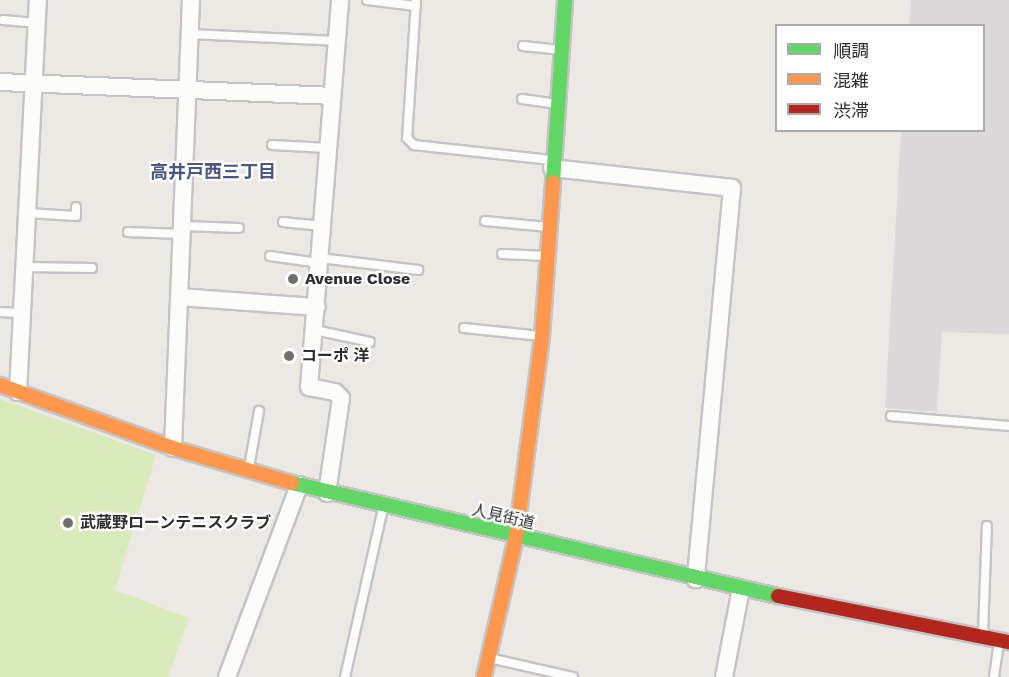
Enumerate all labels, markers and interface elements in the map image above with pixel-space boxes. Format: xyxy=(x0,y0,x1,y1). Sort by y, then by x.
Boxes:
legend xyxy=(775,24,985,132)
text: 順調 xyxy=(833,40,869,61)
text: 混雑 xyxy=(833,70,869,91)
text: 渋滞 xyxy=(833,100,869,121)
district label: 高井戸西三丁目 xyxy=(150,161,276,183)
place label: Avenue Close xyxy=(305,269,410,289)
marker: Avenue Close xyxy=(286,272,300,286)
place label: コーポ 洋 xyxy=(301,346,370,366)
marker: コーポ 洋 xyxy=(282,349,296,363)
street label: 人見街道 xyxy=(470,500,536,534)
place label: 武蔵野ローンテニスクラブ xyxy=(80,513,272,533)
marker: 武蔵野ローンテニスクラブ xyxy=(61,516,75,530)

